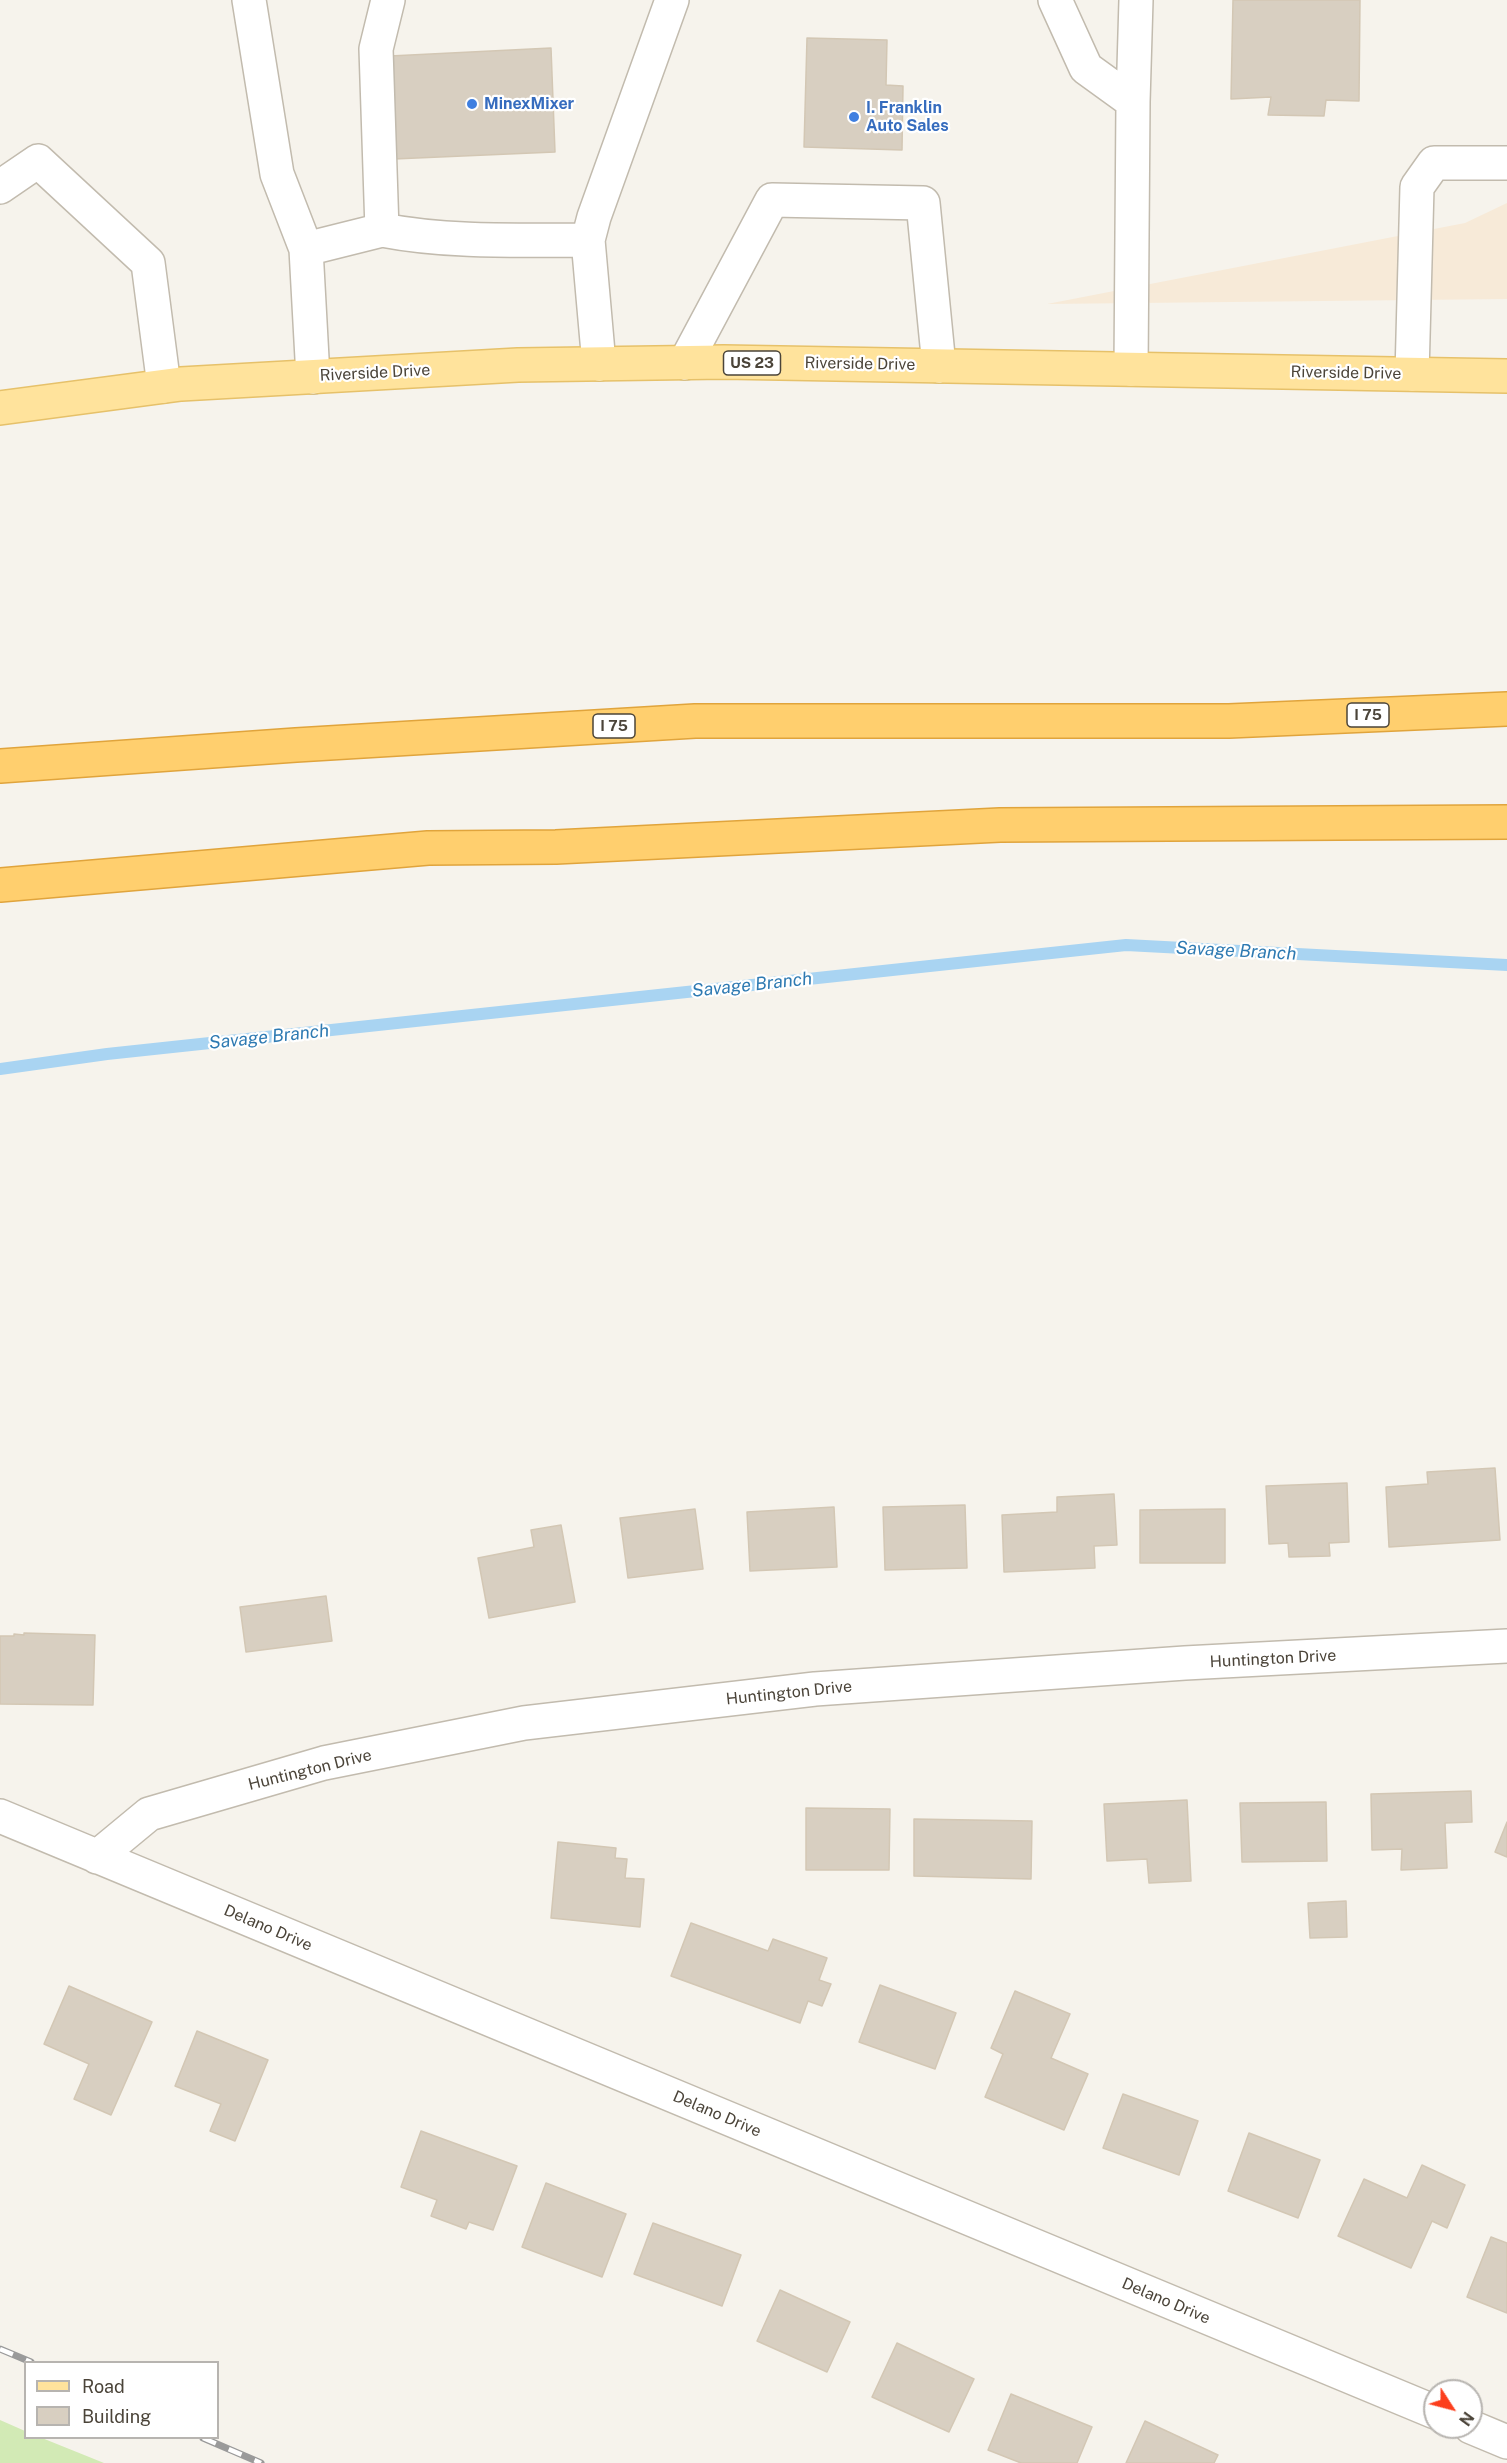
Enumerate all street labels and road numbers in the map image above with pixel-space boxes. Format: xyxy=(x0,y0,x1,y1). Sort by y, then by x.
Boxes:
road number: US 23 xyxy=(724,351,780,375)
street label: Riverside Drive xyxy=(804,353,916,375)
street label: Riverside Drive xyxy=(319,361,431,385)
street label: Riverside Drive xyxy=(1290,362,1402,384)
road number: I 75 xyxy=(1347,703,1389,727)
road number: I 75 xyxy=(593,714,635,738)
street label: Huntington Drive xyxy=(1209,1646,1337,1672)
street label: Huntington Drive xyxy=(725,1677,853,1709)
street label: Huntington Drive xyxy=(246,1745,374,1795)
street label: Delano Drive xyxy=(221,1901,315,1955)
street label: Delano Drive xyxy=(670,2087,764,2141)
street label: Delano Drive xyxy=(1119,2274,1213,2328)

